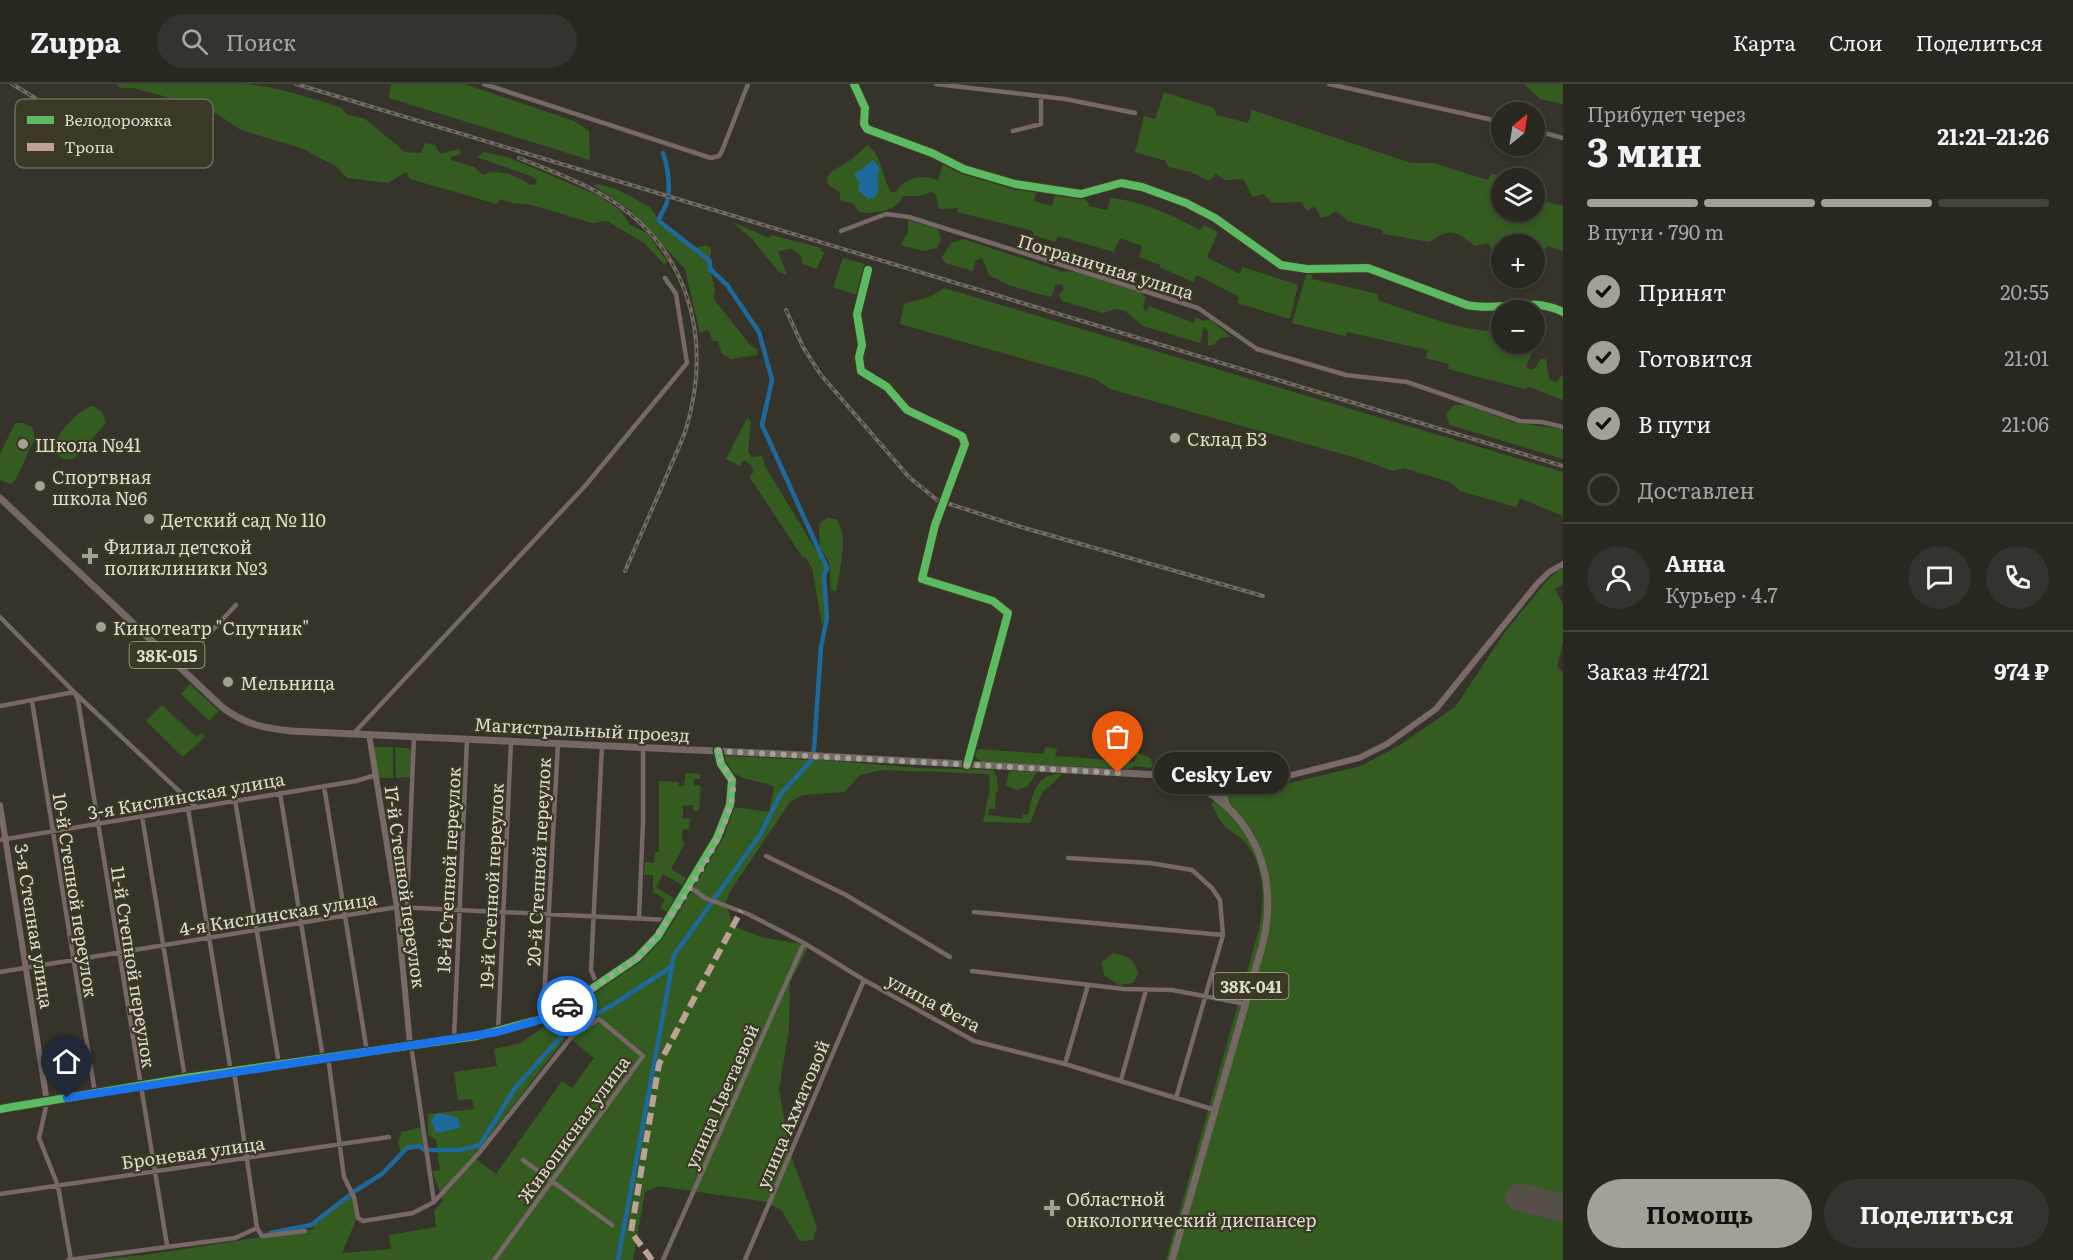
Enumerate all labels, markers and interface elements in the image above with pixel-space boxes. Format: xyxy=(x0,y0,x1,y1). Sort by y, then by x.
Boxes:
search box xyxy=(157,14,577,68)
text: Zuppa xyxy=(30,20,121,62)
icon: search xyxy=(178,25,211,58)
text: Поиск xyxy=(226,25,296,58)
text: Карта xyxy=(1733,26,1796,57)
text: Слои xyxy=(1829,26,1883,57)
text: Поделиться xyxy=(1916,26,2043,57)
text: Прибудет через xyxy=(1587,98,1746,128)
legend xyxy=(15,99,213,168)
north arrow xyxy=(1491,102,1545,156)
map controls xyxy=(1491,102,1545,354)
text: Велодорожка xyxy=(64,107,172,131)
text: 21:21–21:26 xyxy=(1937,119,2049,152)
text: 3 мин xyxy=(1587,121,1702,179)
text: Тропа xyxy=(64,134,114,158)
button: layers xyxy=(1491,168,1545,222)
text: В пути · 790 m xyxy=(1587,216,1724,246)
street label: Пограничная улица xyxy=(1015,226,1198,306)
button: + xyxy=(1491,234,1545,288)
icon: check xyxy=(1587,275,1620,308)
text: Принят xyxy=(1638,275,1726,308)
text: 20:55 xyxy=(2000,276,2049,306)
button: − xyxy=(1491,300,1545,354)
icon: check xyxy=(1587,341,1620,374)
text: Готовится xyxy=(1638,341,1753,374)
text: 21:01 xyxy=(2004,342,2049,372)
icon: check xyxy=(1587,407,1620,440)
text: В пути xyxy=(1638,407,1711,440)
text: 21:06 xyxy=(2002,408,2049,438)
place label: Склад Б3 xyxy=(1187,425,1267,452)
place label: Школа №41 xyxy=(35,431,141,458)
marker: Склад Б3 xyxy=(1168,431,1182,445)
marker: Школа №41 xyxy=(16,437,30,451)
place label: Спортвная школа №6 xyxy=(52,463,151,511)
text: Доставлен xyxy=(1638,473,1755,506)
marker: Спортвная школа №6 xyxy=(33,479,47,493)
place label: Детский сад № 110 xyxy=(161,506,326,533)
marker: Детский сад № 110 xyxy=(142,512,156,526)
place label: Филиал детской поликлиники №3 xyxy=(104,533,268,581)
button: person xyxy=(1587,546,1650,609)
text: Анна xyxy=(1665,546,1725,579)
button: chat xyxy=(1908,546,1971,609)
button: phone xyxy=(1986,546,2049,609)
marker: Филиал детской поликлиники №3 xyxy=(81,547,99,565)
text: Курьер · 4.7 xyxy=(1665,579,1778,609)
place label: Кинотеатр "Спутник" xyxy=(113,614,309,641)
marker: Кинотеатр "Спутник" xyxy=(94,620,108,634)
road number: 38К-015 xyxy=(130,642,204,668)
text: Заказ #4721 xyxy=(1587,654,1709,687)
text: 974 ₽ xyxy=(1994,654,2049,687)
place label: Мельница xyxy=(240,669,335,696)
marker: Мельница xyxy=(221,675,235,689)
street label: Магистральный проезд xyxy=(473,710,691,748)
pin xyxy=(1092,711,1143,773)
icon: bag xyxy=(1101,720,1134,753)
callout: Cesky Lev xyxy=(1154,752,1289,794)
street label: 20-й Степной переулок xyxy=(519,757,557,967)
text: Cesky Lev xyxy=(1171,758,1272,788)
street label: 3-я Кислинская улица xyxy=(85,764,287,826)
street label: 18-й Степной переулок xyxy=(429,766,467,974)
street label: 19-й Степной переулок xyxy=(472,782,510,990)
street label: 17-й Степной переулок xyxy=(378,784,434,990)
street label: 10-й Степной переулок xyxy=(46,791,106,1000)
street label: 3-я Степная улица xyxy=(9,842,61,1010)
street label: 11-й Степной переулок xyxy=(105,864,163,1070)
street label: 4-я Кислинская улица xyxy=(177,884,379,942)
street label: улица Фета xyxy=(882,966,986,1038)
road number: 38К-041 xyxy=(1214,973,1288,999)
courier xyxy=(537,976,597,1036)
icon: car xyxy=(551,990,584,1023)
street label: улица Цветаевой xyxy=(677,1019,765,1173)
street label: улица Ахматовой xyxy=(748,1035,836,1193)
pin xyxy=(41,1036,92,1098)
icon: home xyxy=(50,1045,83,1078)
street label: Живописная улица xyxy=(510,1049,636,1208)
street label: Броневая улица xyxy=(119,1129,267,1175)
button: Помощь xyxy=(1587,1179,1812,1248)
button: Поделиться xyxy=(1824,1179,2049,1248)
place label: Областной онкологический диспансер xyxy=(1066,1185,1317,1233)
marker: Областной онкологический диспансер xyxy=(1043,1199,1061,1217)

